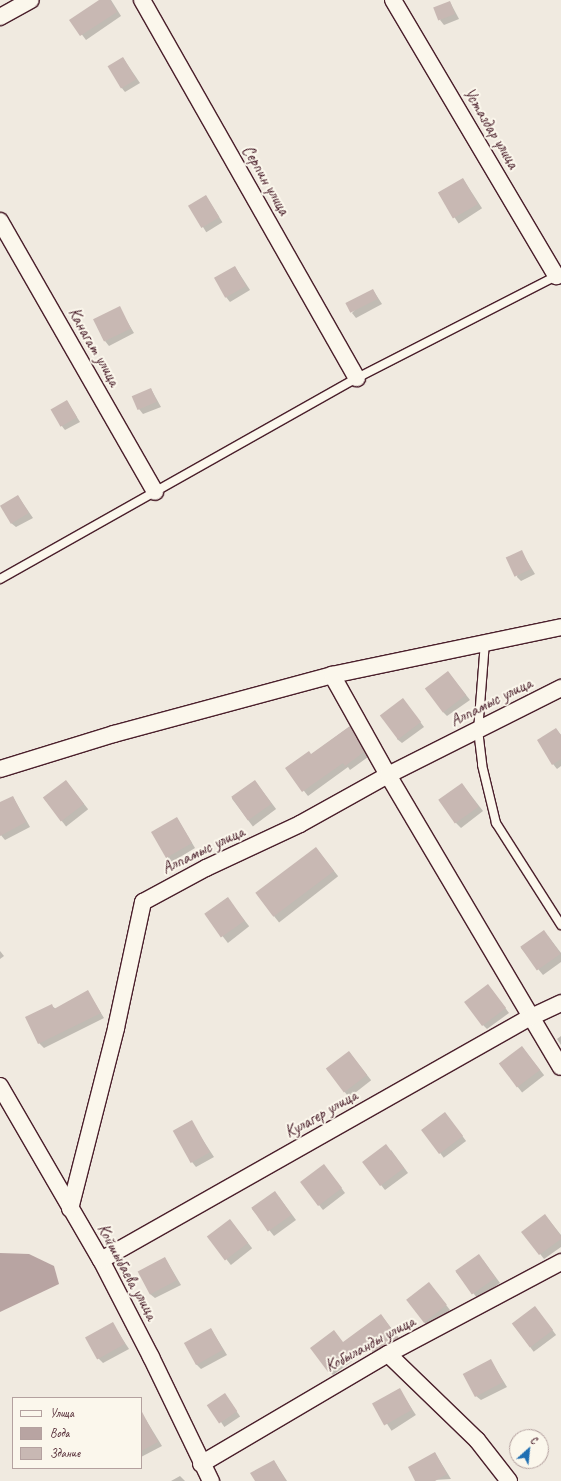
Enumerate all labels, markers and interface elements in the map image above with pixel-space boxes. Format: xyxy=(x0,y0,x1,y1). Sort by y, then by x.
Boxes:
street label: Устаздар улица xyxy=(459,83,523,173)
street label: Серпин улица xyxy=(238,141,294,219)
street label: Канагат улица xyxy=(63,304,125,390)
street label: Алпамыс улица xyxy=(446,673,536,731)
street label: Алпамыс улица xyxy=(158,821,248,879)
street label: Кулагер улица xyxy=(281,1085,361,1143)
street label: Койшыбаева улица xyxy=(92,1221,162,1323)
street label: Кобыланды улица xyxy=(322,1311,418,1377)
legend xyxy=(12,1397,142,1469)
text: Улица xyxy=(50,1405,74,1421)
text: Вода xyxy=(50,1425,69,1441)
north arrow xyxy=(509,1429,549,1469)
text: С xyxy=(528,1432,540,1447)
text: Здание xyxy=(50,1445,80,1461)

